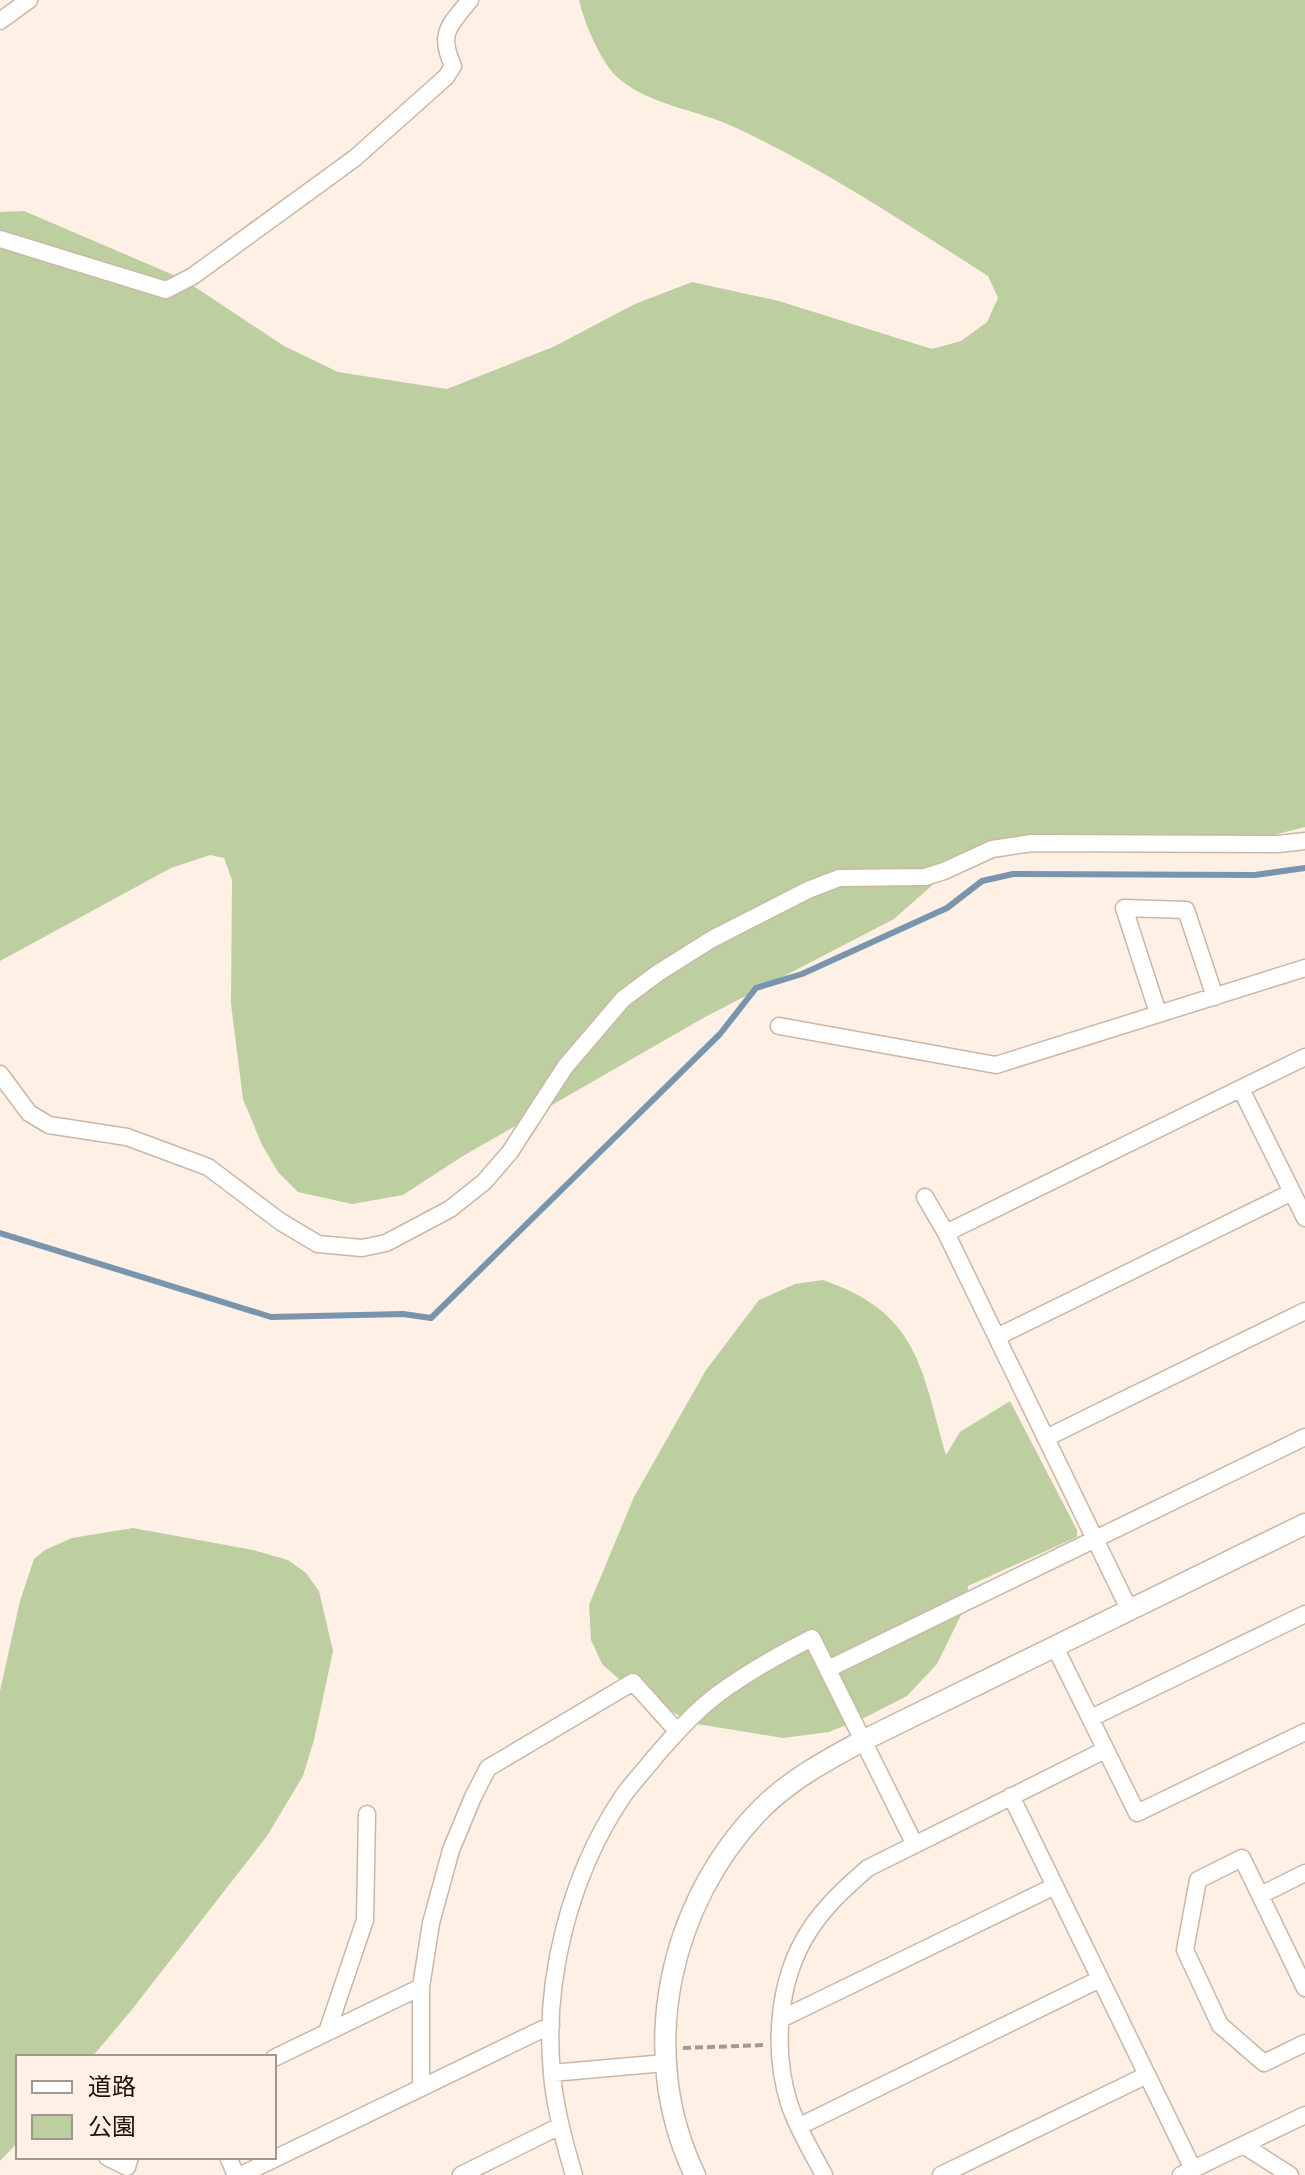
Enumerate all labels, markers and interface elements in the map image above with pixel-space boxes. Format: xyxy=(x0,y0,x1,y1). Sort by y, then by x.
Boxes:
legend xyxy=(16,2055,276,2159)
text: 道路 xyxy=(88,2071,136,2100)
text: 公園 xyxy=(88,2111,136,2140)

